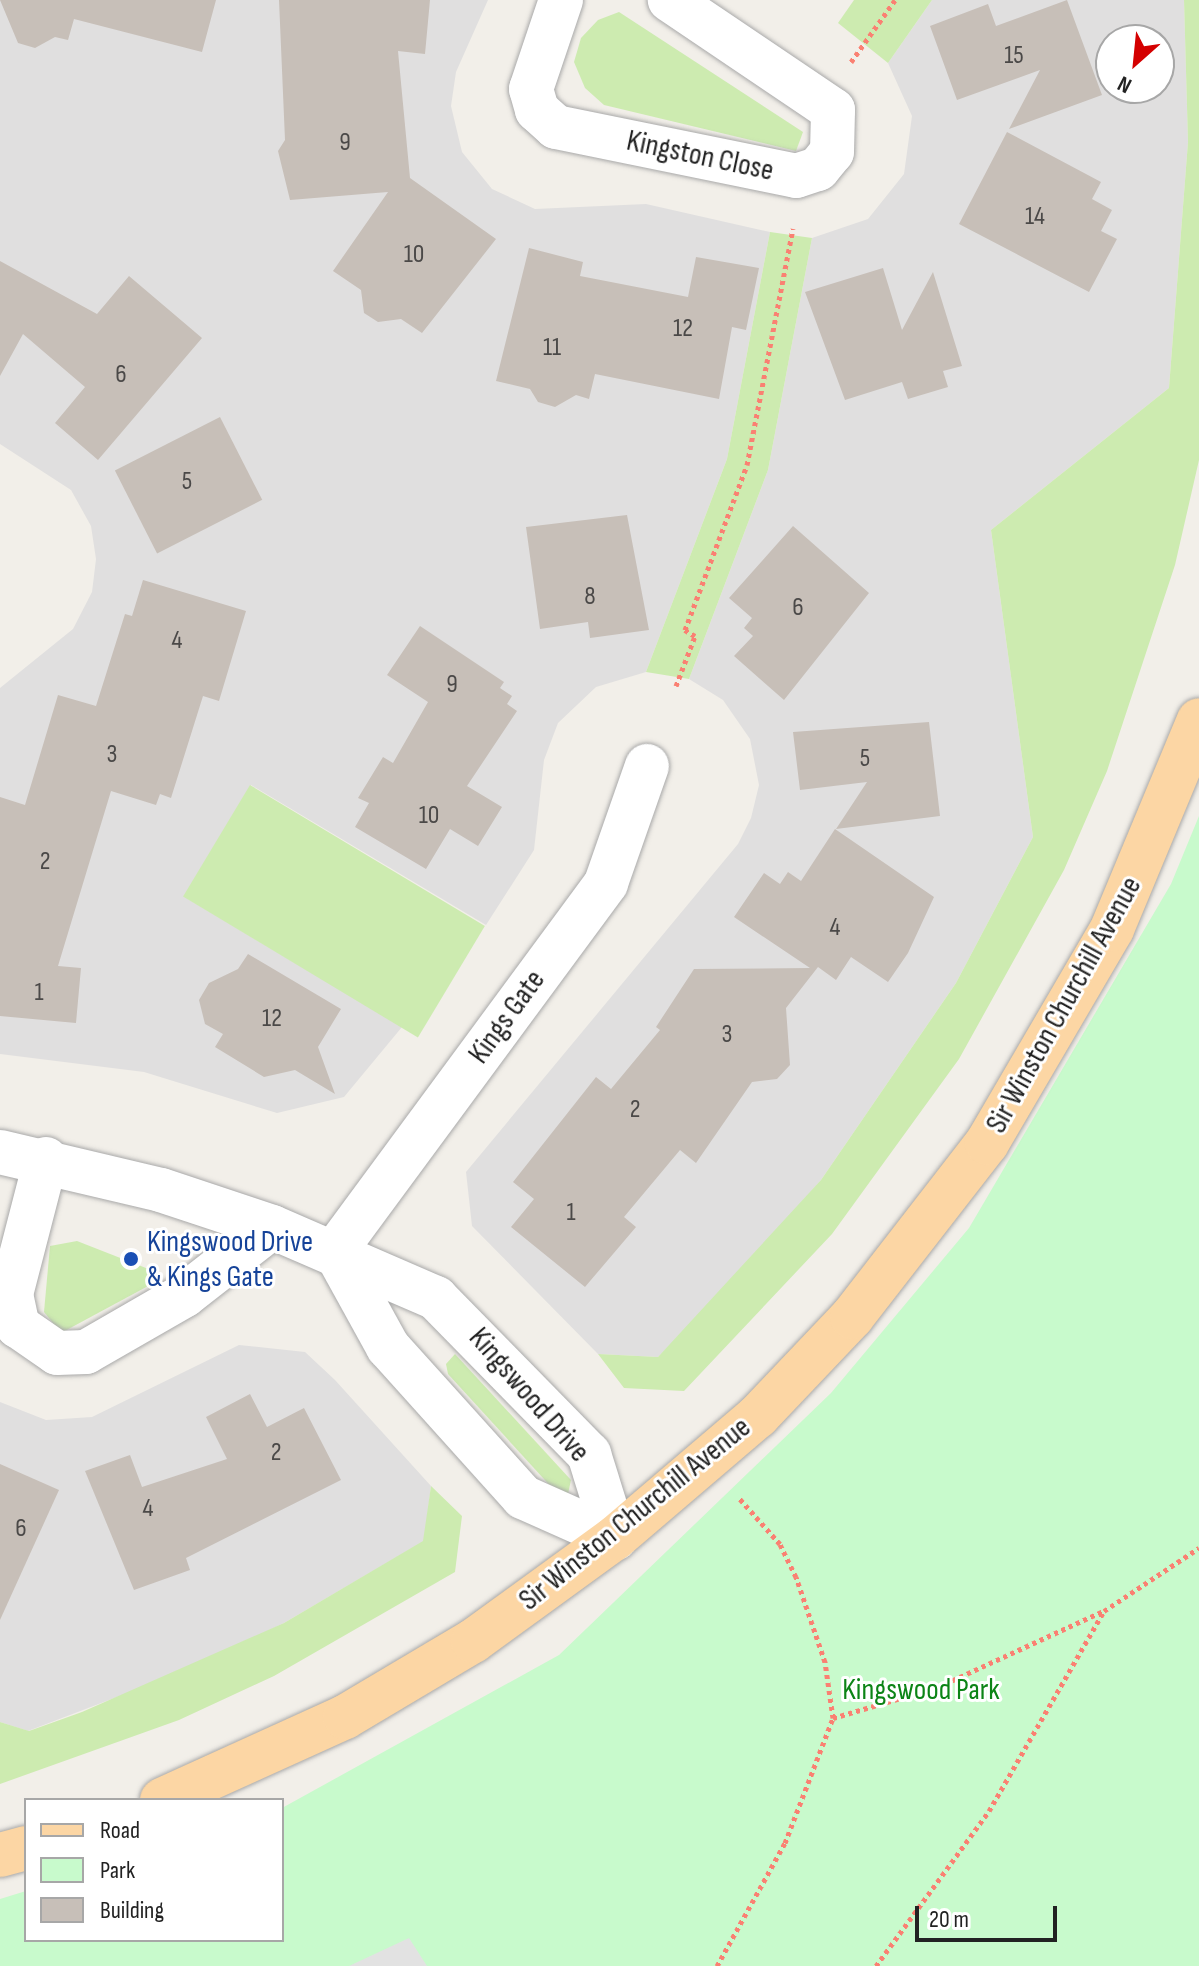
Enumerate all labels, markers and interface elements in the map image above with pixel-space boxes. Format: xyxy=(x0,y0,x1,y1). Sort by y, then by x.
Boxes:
north arrow xyxy=(1095,24,1175,104)
house number: 15 xyxy=(1004,40,1024,72)
text: N xyxy=(1113,69,1136,99)
street label: Kingston Close xyxy=(623,123,777,189)
house number: 9 xyxy=(339,127,351,159)
house number: 14 xyxy=(1025,201,1045,233)
house number: 10 xyxy=(404,239,424,271)
house number: 12 xyxy=(673,313,693,345)
house number: 11 xyxy=(543,332,561,364)
house number: 6 xyxy=(115,359,127,391)
house number: 5 xyxy=(182,466,192,498)
house number: 8 xyxy=(584,581,596,613)
house number: 6 xyxy=(792,592,804,624)
house number: 4 xyxy=(172,625,182,657)
house number: 9 xyxy=(446,669,458,701)
house number: 3 xyxy=(107,739,117,771)
house number: 5 xyxy=(860,743,870,775)
house number: 10 xyxy=(419,800,439,832)
house number: 2 xyxy=(40,846,50,878)
street label: Sir Winston Churchill Avenue xyxy=(979,871,1149,1139)
house number: 4 xyxy=(830,912,840,944)
street label: Kings Gate xyxy=(461,963,553,1071)
house number: 1 xyxy=(34,977,44,1009)
house number: 12 xyxy=(262,1003,282,1035)
house number: 3 xyxy=(722,1019,732,1051)
house number: 2 xyxy=(630,1094,640,1126)
house number: 1 xyxy=(566,1197,576,1229)
place label: Kingswood Drive & Kings Gate xyxy=(147,1224,313,1294)
marker: Kingswood Drive & Kings Gate xyxy=(122,1250,140,1268)
street label: Kingswood Drive xyxy=(461,1321,597,1469)
street label: Sir Winston Churchill Avenue xyxy=(512,1410,758,1618)
house number: 2 xyxy=(271,1437,281,1469)
house number: 4 xyxy=(143,1493,153,1525)
house number: 6 xyxy=(15,1513,27,1545)
park label: Kingswood Park xyxy=(842,1672,1000,1708)
legend xyxy=(24,1798,284,1942)
text: Road xyxy=(100,1816,140,1845)
text: Park xyxy=(100,1856,135,1885)
scale bar xyxy=(919,1890,1061,1940)
text: Building xyxy=(100,1896,164,1925)
text: 20 m xyxy=(929,1905,969,1934)

